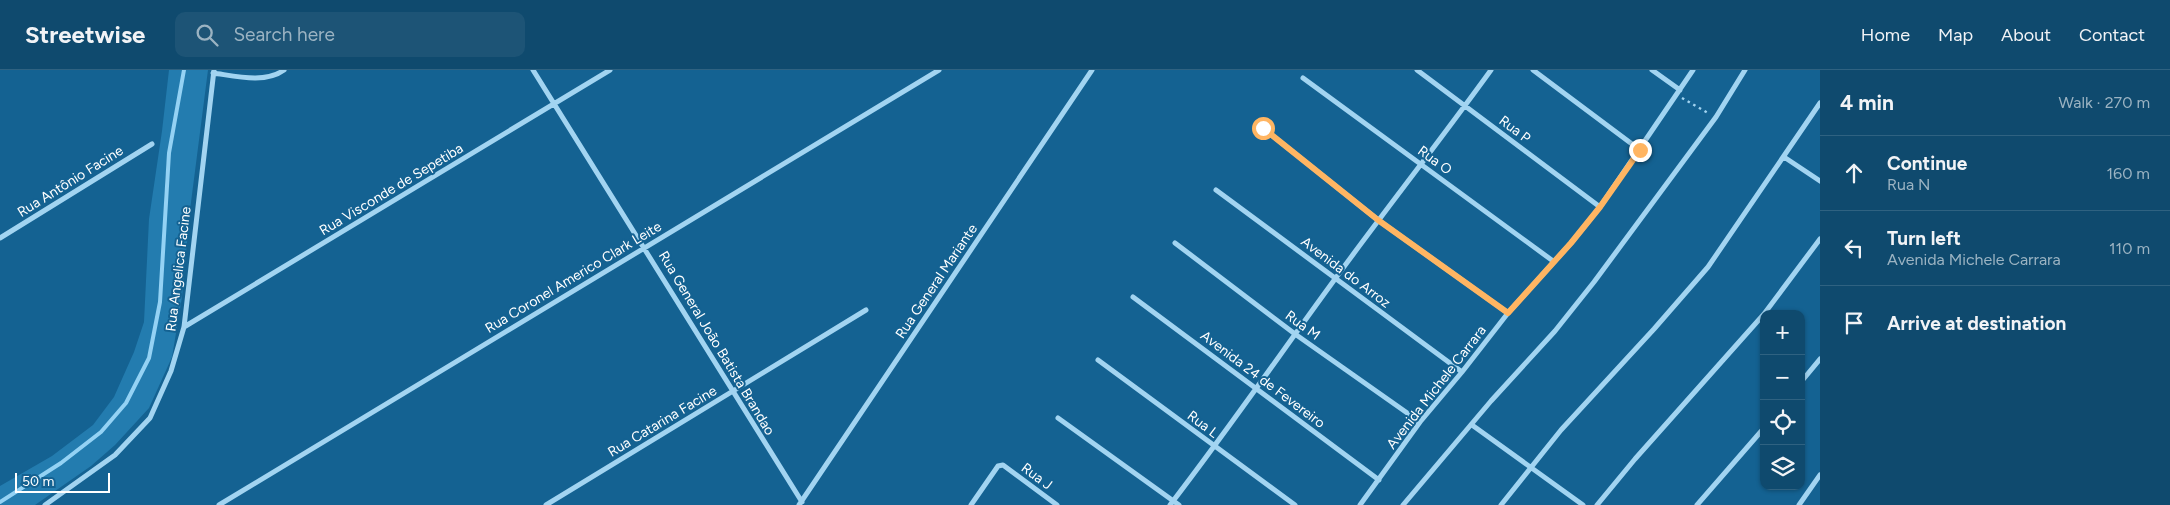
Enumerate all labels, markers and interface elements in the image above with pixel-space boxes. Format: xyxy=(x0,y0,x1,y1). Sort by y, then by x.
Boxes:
search box xyxy=(175,12,525,57)
text: Streetwise xyxy=(25,20,145,49)
icon: search xyxy=(193,21,221,49)
text: Search here xyxy=(233,23,335,46)
text: Home xyxy=(1861,24,1910,46)
text: Map xyxy=(1938,24,1973,46)
text: About xyxy=(2001,24,2051,46)
text: Contact xyxy=(2079,24,2145,46)
text: 4 min xyxy=(1840,90,1894,115)
text: Walk · 270 m xyxy=(2059,93,2150,112)
street label: Rua P xyxy=(1495,112,1534,147)
route start xyxy=(1252,117,1275,140)
route end xyxy=(1629,139,1652,162)
street label: Rua Visconde de Sepetiba xyxy=(316,140,466,239)
street label: Rua Antônio Facine xyxy=(14,142,127,221)
street label: Rua O xyxy=(1414,142,1455,179)
text: Continue xyxy=(1887,152,1967,175)
icon: ahead xyxy=(1840,159,1868,187)
text: 160 m xyxy=(2107,164,2150,183)
text: Rua N xyxy=(1887,175,1930,194)
street label: Rua Angelica Facine xyxy=(162,205,195,333)
street label: Rua Coronel Americo Clark Leite xyxy=(482,218,665,337)
street label: Rua General Mariante xyxy=(892,221,981,342)
text: Turn left xyxy=(1887,227,1961,250)
street label: Avenida do Arroz xyxy=(1298,233,1394,312)
icon: left xyxy=(1840,234,1868,262)
text: 110 m xyxy=(2109,239,2150,258)
street label: Rua General João Batista Brandao xyxy=(655,248,778,438)
text: Avenida Michele Carrara xyxy=(1887,250,2061,269)
street label: Rua M xyxy=(1282,307,1323,344)
icon: arrive xyxy=(1840,309,1868,337)
map controls xyxy=(1760,310,1805,490)
button: + xyxy=(1760,310,1805,355)
text: Arrive at destination xyxy=(1887,312,2066,335)
street label: Avenida Michele Carrara xyxy=(1383,322,1490,452)
street label: Avenida 24 de Fevereiro xyxy=(1197,327,1328,432)
button: − xyxy=(1760,355,1805,400)
street label: Rua Catarina Facine xyxy=(605,382,720,461)
button: locate xyxy=(1760,400,1805,445)
street label: Rua L xyxy=(1184,407,1222,442)
button: layers xyxy=(1760,445,1805,490)
street label: Rua J xyxy=(1018,459,1056,494)
scale bar xyxy=(15,470,110,493)
text: 50 m xyxy=(22,473,54,490)

